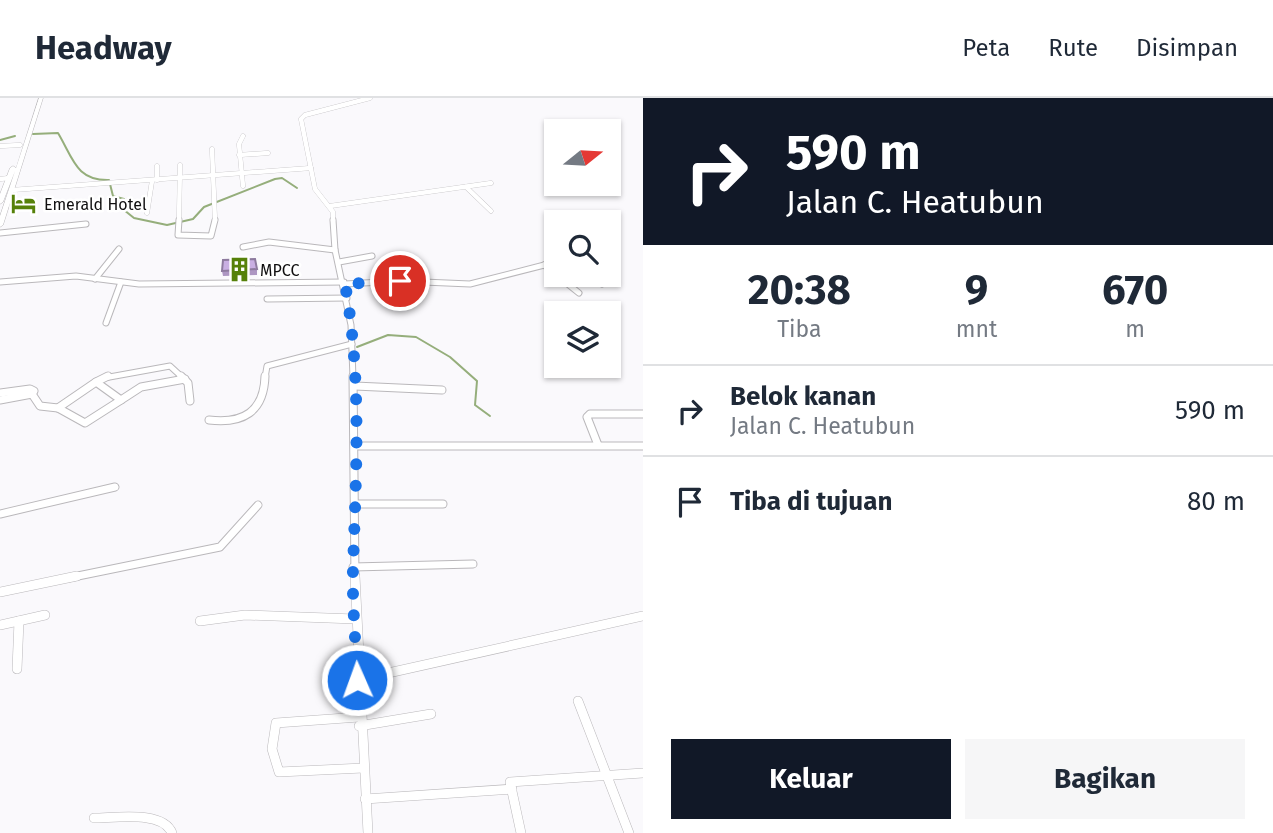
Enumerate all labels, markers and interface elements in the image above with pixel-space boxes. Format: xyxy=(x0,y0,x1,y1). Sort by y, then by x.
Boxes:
text: Headway xyxy=(35,28,172,68)
text: Peta xyxy=(962,34,1010,62)
text: Rute xyxy=(1048,34,1098,62)
text: Disimpan xyxy=(1136,34,1238,62)
north arrow xyxy=(544,119,621,196)
map controls xyxy=(544,119,621,378)
text: 590 m xyxy=(786,123,921,182)
icon: right xyxy=(671,126,762,217)
text: Jalan C. Heatubun xyxy=(786,183,1044,221)
hotel icon: Emerald Hotel xyxy=(10,190,38,218)
place label: Emerald Hotel xyxy=(44,195,147,214)
button: search xyxy=(544,210,621,287)
pin xyxy=(370,251,430,311)
building icon: MPCC xyxy=(226,256,254,284)
place label: MPCC xyxy=(260,261,299,280)
icon: arrive xyxy=(381,262,419,300)
text: 20:38 xyxy=(748,265,851,315)
text: 9 xyxy=(965,265,988,315)
text: 670 xyxy=(1102,265,1168,315)
button: layers xyxy=(544,301,621,378)
text: Tiba xyxy=(777,315,822,343)
text: mnt xyxy=(956,315,997,343)
text: m xyxy=(1125,315,1145,343)
text: Belok kanan xyxy=(730,381,876,412)
icon: right xyxy=(671,392,709,430)
text: 590 m xyxy=(1175,395,1245,426)
text: Jalan C. Heatubun xyxy=(730,412,915,440)
icon: arrive xyxy=(671,483,709,521)
text: Tiba di tujuan xyxy=(730,486,892,517)
text: 80 m xyxy=(1187,486,1245,517)
position arrow xyxy=(320,643,394,717)
button: Keluar xyxy=(671,739,951,819)
button: Bagikan xyxy=(965,739,1245,819)

